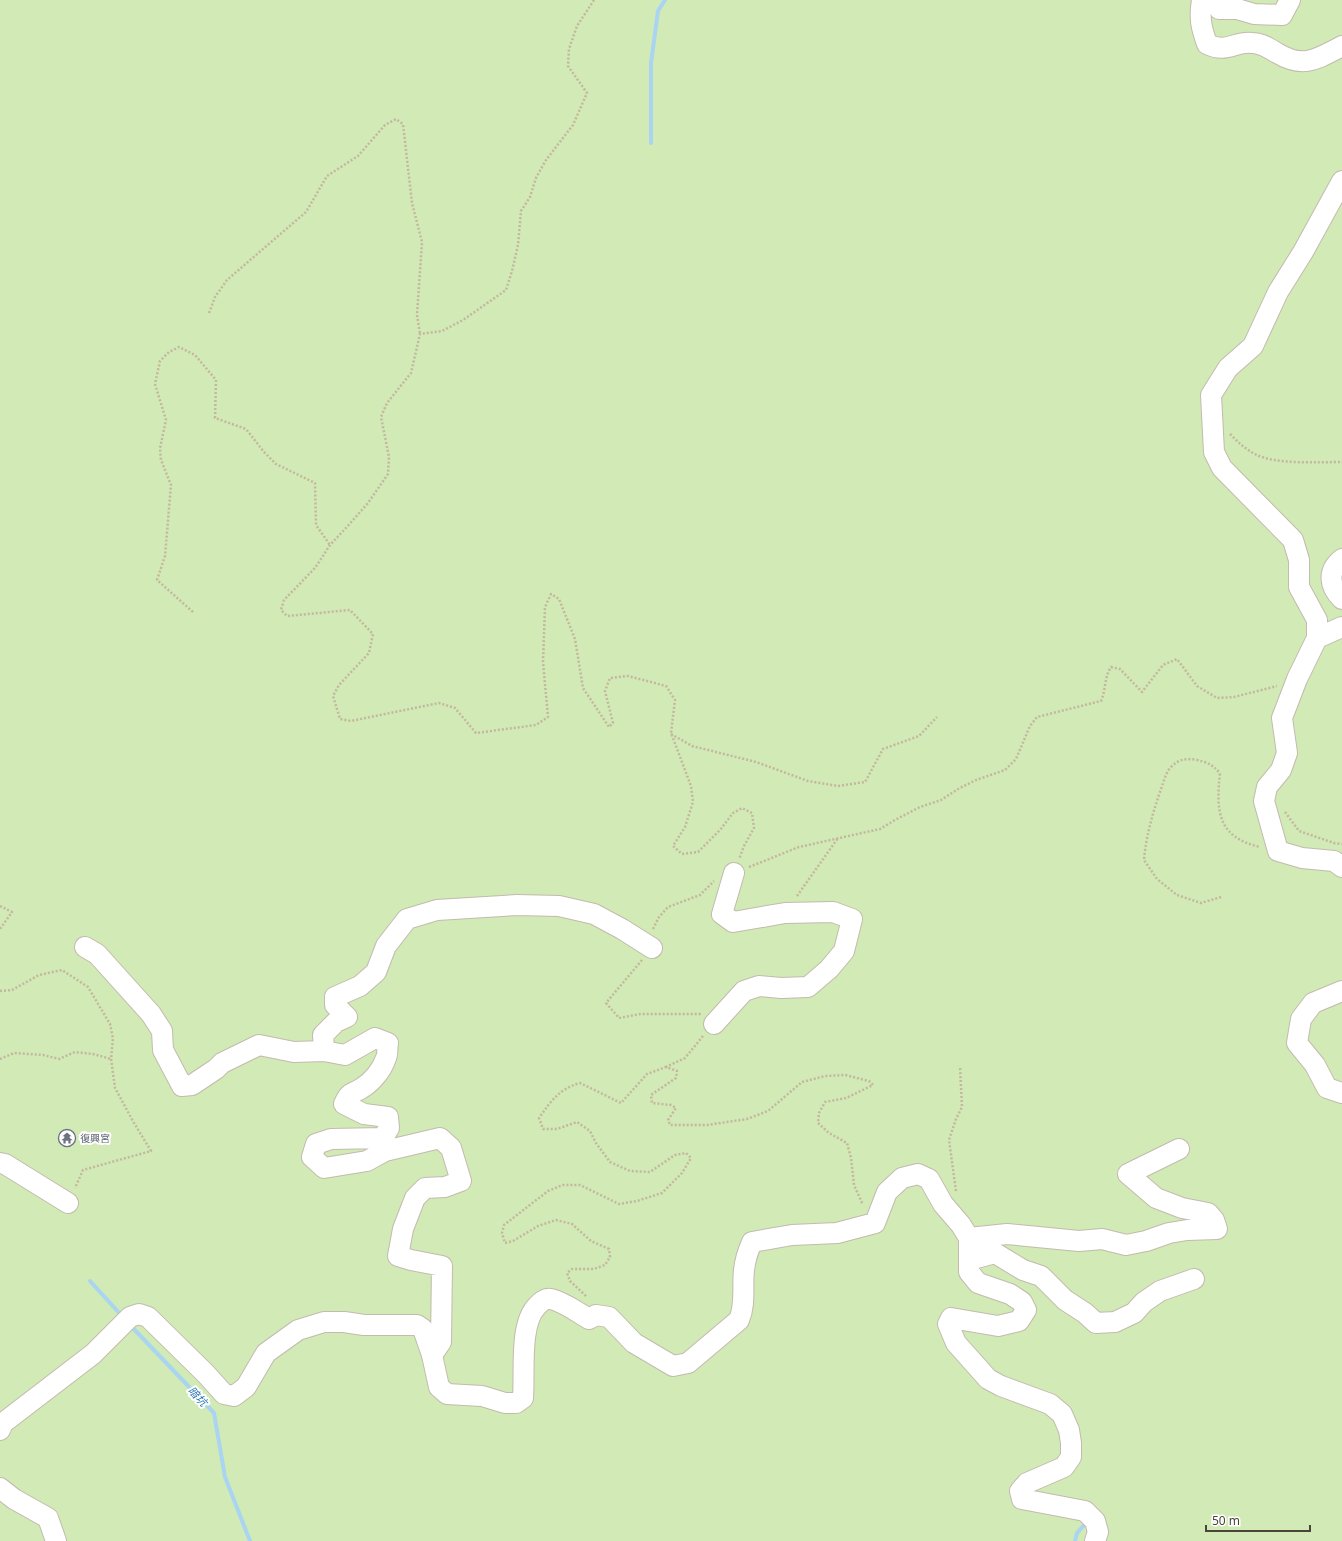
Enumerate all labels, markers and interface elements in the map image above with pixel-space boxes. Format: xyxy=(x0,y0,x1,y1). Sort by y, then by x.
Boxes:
temple icon: 復興宮 xyxy=(57,1128,77,1148)
place label: 復興宮 xyxy=(80,1131,110,1145)
water label: 暗坑 xyxy=(185,1383,212,1411)
scale bar xyxy=(1206,1507,1310,1533)
text: 50 m xyxy=(1212,1512,1240,1529)

